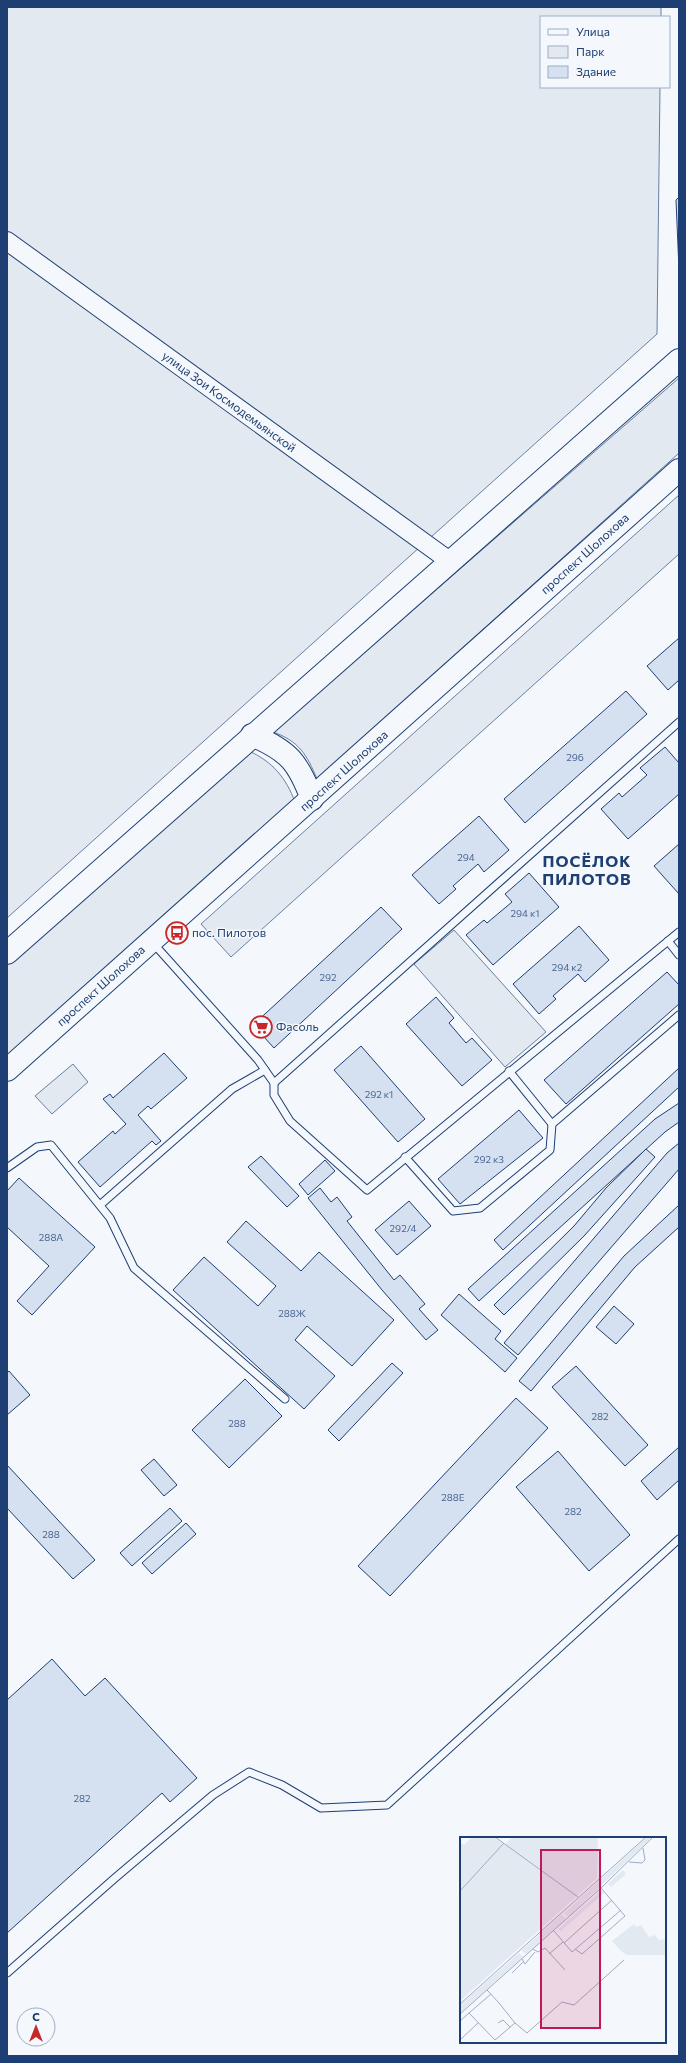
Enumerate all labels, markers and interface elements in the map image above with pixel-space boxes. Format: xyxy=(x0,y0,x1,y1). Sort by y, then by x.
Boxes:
legend xyxy=(540,16,670,88)
text: Улица xyxy=(576,24,610,38)
text: Парк xyxy=(576,44,605,58)
text: Здание xyxy=(576,64,616,78)
street label: улица Зои Космодемьянской xyxy=(160,348,299,454)
street label: проспект Шолохова xyxy=(537,510,631,597)
street label: проспект Шолохова xyxy=(296,727,390,814)
house number: 296 xyxy=(566,751,584,763)
house number: 294 xyxy=(457,851,475,863)
district label: ПОСЁЛОК ПИЛОТОВ xyxy=(542,851,632,888)
house number: 294 к1 xyxy=(510,907,540,919)
bus stop icon: пос. Пилотов xyxy=(164,920,190,946)
place label: пос. Пилотов xyxy=(192,925,266,939)
street label: проспект Шолохова xyxy=(53,942,147,1029)
house number: 294 к2 xyxy=(552,961,583,973)
house number: 292 xyxy=(319,971,337,983)
supermarket icon: Фасоль xyxy=(248,1014,274,1040)
place label: Фасоль xyxy=(276,1019,319,1033)
house number: 292 к1 xyxy=(365,1088,393,1100)
house number: 292 к3 xyxy=(474,1153,504,1165)
house number: 292/4 xyxy=(390,1222,416,1234)
house number: 288А xyxy=(39,1231,63,1243)
house number: 288Ж xyxy=(278,1307,307,1319)
house number: 282 xyxy=(591,1410,609,1422)
house number: 288 xyxy=(228,1417,246,1429)
house number: 288Е xyxy=(441,1491,465,1503)
house number: 282 xyxy=(564,1505,582,1517)
house number: 288 xyxy=(42,1528,60,1540)
house number: 282 xyxy=(73,1792,91,1804)
inset map xyxy=(460,1837,666,2043)
north arrow xyxy=(16,2007,56,2047)
text: С xyxy=(32,2010,40,2023)

